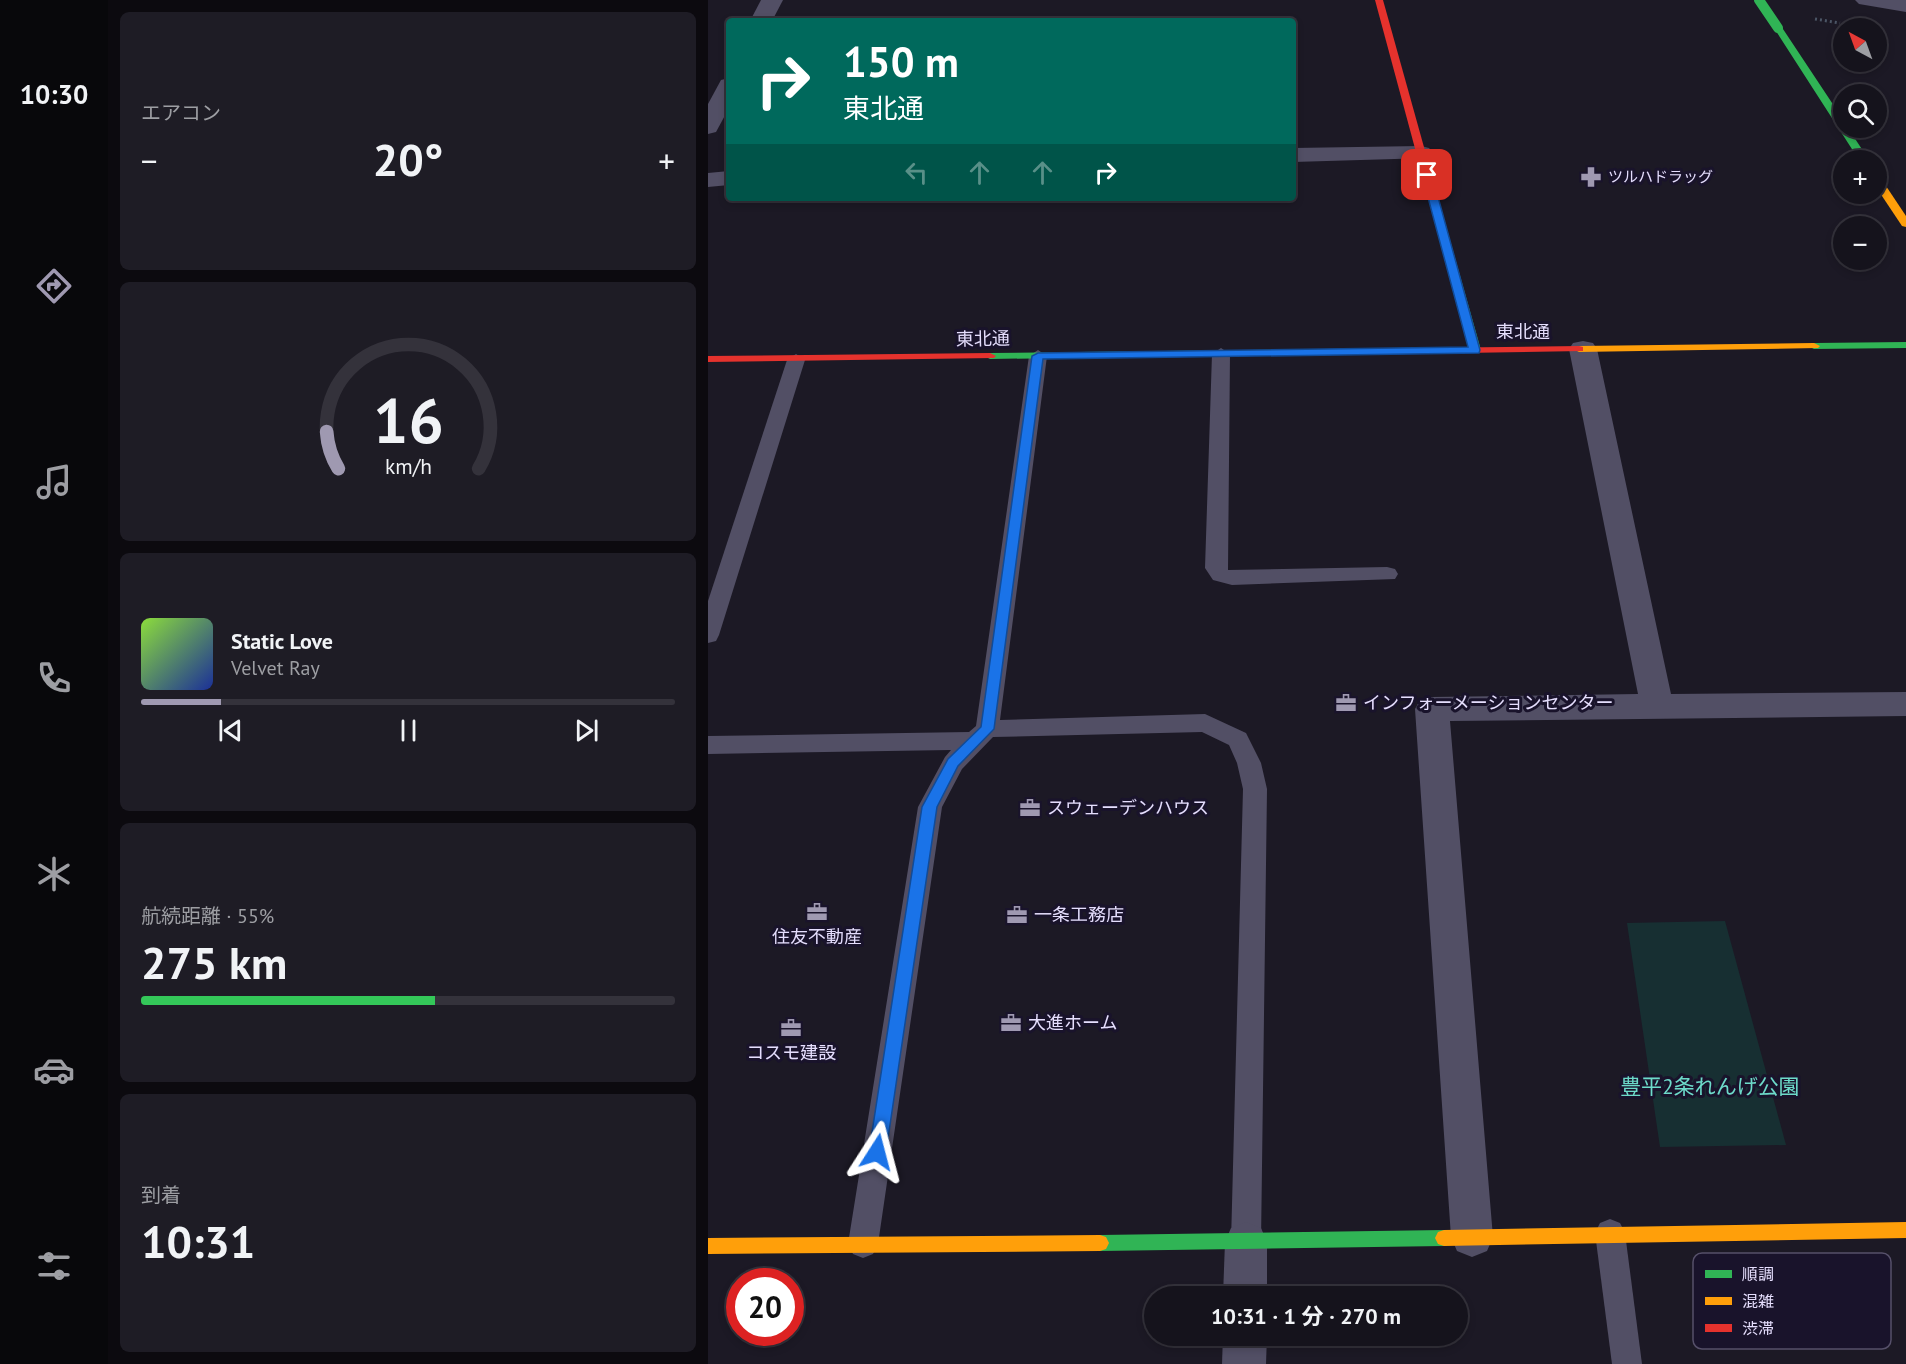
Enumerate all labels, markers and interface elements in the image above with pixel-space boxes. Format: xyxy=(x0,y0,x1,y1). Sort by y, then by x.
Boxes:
north arrow xyxy=(1833,18,1887,72)
map controls xyxy=(1833,18,1887,270)
text: 150 m xyxy=(843,34,959,89)
icon: right xyxy=(744,42,822,120)
text: 10:30 xyxy=(20,77,88,111)
button: search xyxy=(1833,84,1887,138)
text: 東北通 xyxy=(843,91,924,125)
text: エアコン xyxy=(141,100,221,126)
text: 20° xyxy=(373,130,443,188)
text: − xyxy=(141,139,158,182)
text: + xyxy=(658,139,675,182)
pin xyxy=(1401,149,1452,200)
button: + xyxy=(1833,150,1887,204)
icon: left xyxy=(900,156,933,189)
icon: ahead xyxy=(963,156,996,189)
icon: ahead xyxy=(1026,156,1059,189)
icon: right xyxy=(1089,156,1122,189)
icon: arrive xyxy=(1410,158,1443,191)
pharmacy icon: ツルハドラッグ xyxy=(1579,165,1603,189)
place label: ツルハドラッグ xyxy=(1608,167,1713,186)
button: − xyxy=(1833,216,1887,270)
icon: directions xyxy=(33,265,75,307)
street label: 東北通 xyxy=(1496,320,1550,343)
street label: 東北通 xyxy=(956,327,1010,350)
text: 16 xyxy=(373,379,443,460)
text: km/h xyxy=(384,452,431,480)
icon: music xyxy=(33,461,75,503)
text: Static Love xyxy=(231,627,333,655)
text: Velvet Ray xyxy=(231,655,320,681)
icon: phone xyxy=(33,657,75,699)
office icon: インフォーメーションセンター xyxy=(1334,691,1358,715)
place label: インフォーメーションセンター xyxy=(1363,691,1613,714)
icon: previous xyxy=(214,714,247,747)
icon: pause xyxy=(392,714,425,747)
icon: next xyxy=(570,714,603,747)
office icon: スウェーデンハウス xyxy=(1018,796,1042,820)
place label: スウェーデンハウス xyxy=(1047,796,1209,819)
icon: climate xyxy=(33,853,75,895)
office icon: 住友不動産 xyxy=(805,900,829,924)
text: 航続距離 · 55% xyxy=(141,903,274,929)
office icon: 一条工務店 xyxy=(1005,903,1029,927)
place label: 一条工務店 xyxy=(1034,903,1124,926)
place label: 住友不動産 xyxy=(772,925,862,948)
text: 275 km xyxy=(141,933,287,991)
office icon: 大進ホーム xyxy=(999,1011,1023,1035)
place label: 大進ホーム xyxy=(1028,1011,1117,1034)
office icon: コスモ建設 xyxy=(779,1016,803,1040)
place label: コスモ建設 xyxy=(746,1041,836,1064)
icon: car xyxy=(33,1049,75,1091)
park label: 豊平2条れんげ公園 xyxy=(1620,1073,1800,1100)
position arrow xyxy=(845,1120,909,1184)
text: 到着 xyxy=(141,1182,181,1208)
text: 10:31 xyxy=(141,1212,255,1270)
icon: filters xyxy=(33,1245,75,1287)
legend xyxy=(1693,1253,1891,1349)
text: 順調 xyxy=(1742,1264,1774,1284)
speed limit sign: 20 xyxy=(726,1268,804,1346)
text: 混雑 xyxy=(1742,1291,1774,1311)
text: 10:31 · 1 分 · 270 m xyxy=(1211,1302,1401,1330)
text: 渋滞 xyxy=(1742,1318,1774,1338)

